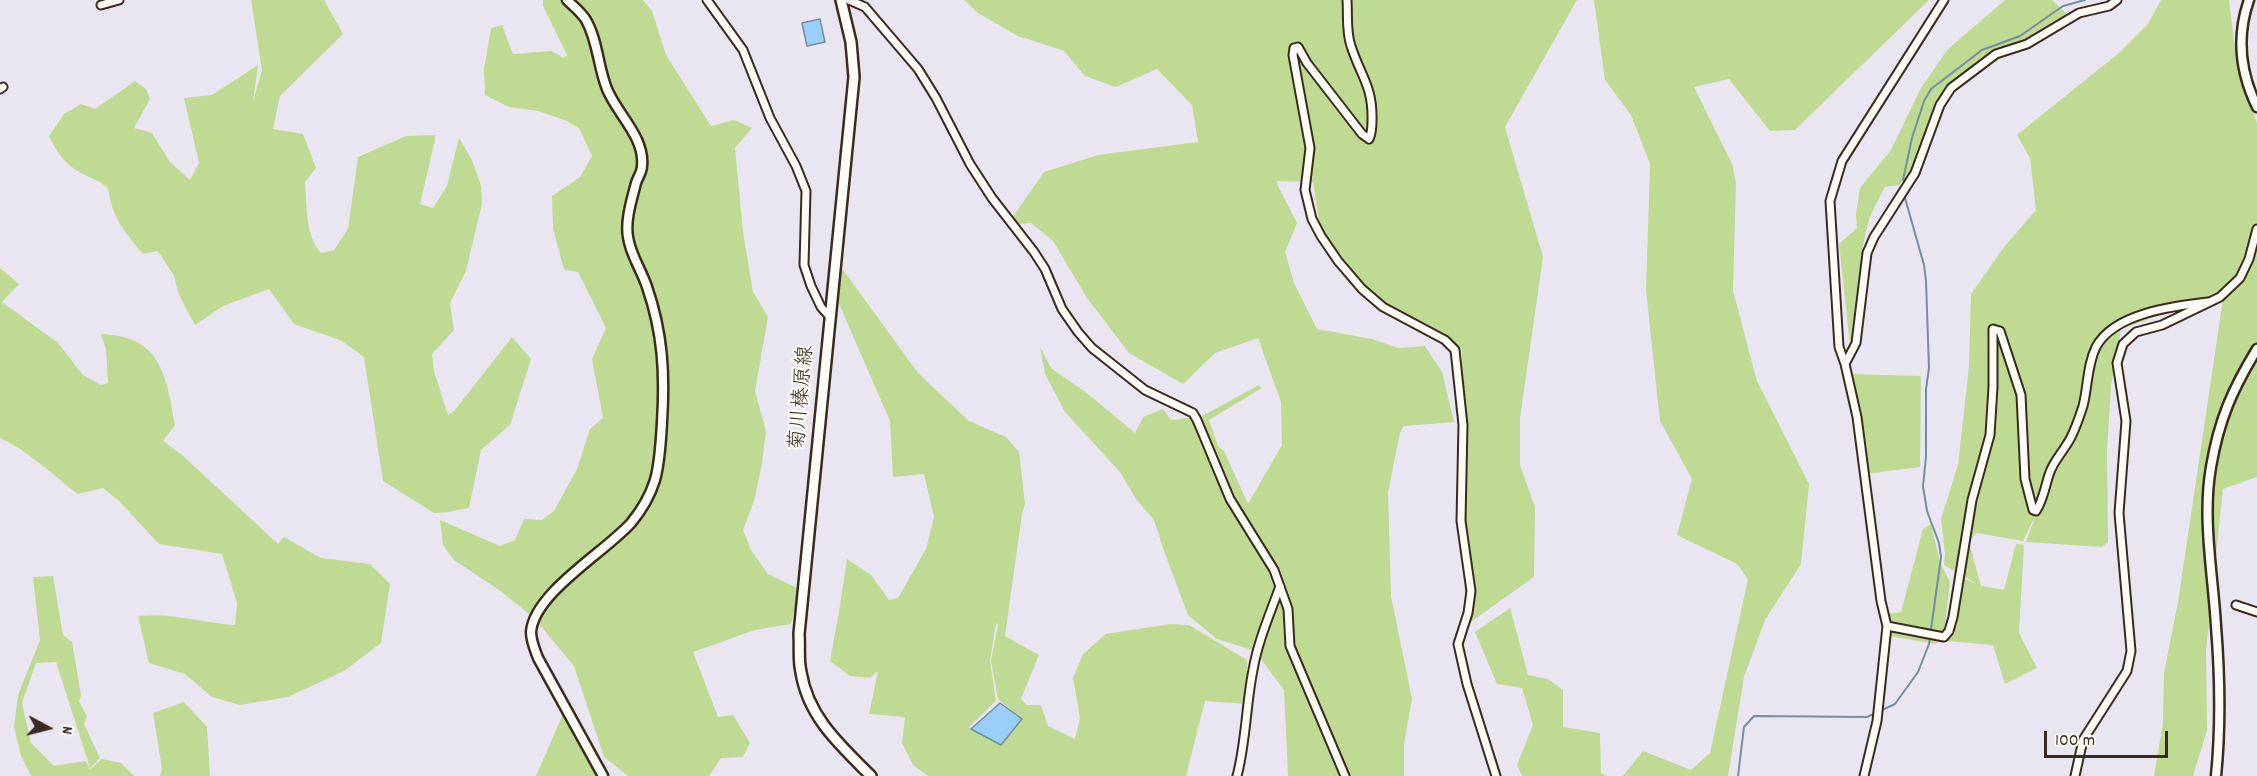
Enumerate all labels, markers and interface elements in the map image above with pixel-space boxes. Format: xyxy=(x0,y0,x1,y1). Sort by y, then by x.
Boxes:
street label: 菊川榛原線 xyxy=(787,345,821,451)
north arrow xyxy=(18,698,78,758)
scale bar xyxy=(2047,719,2172,757)
text: N xyxy=(54,725,78,736)
text: 100 m xyxy=(2055,729,2095,754)

